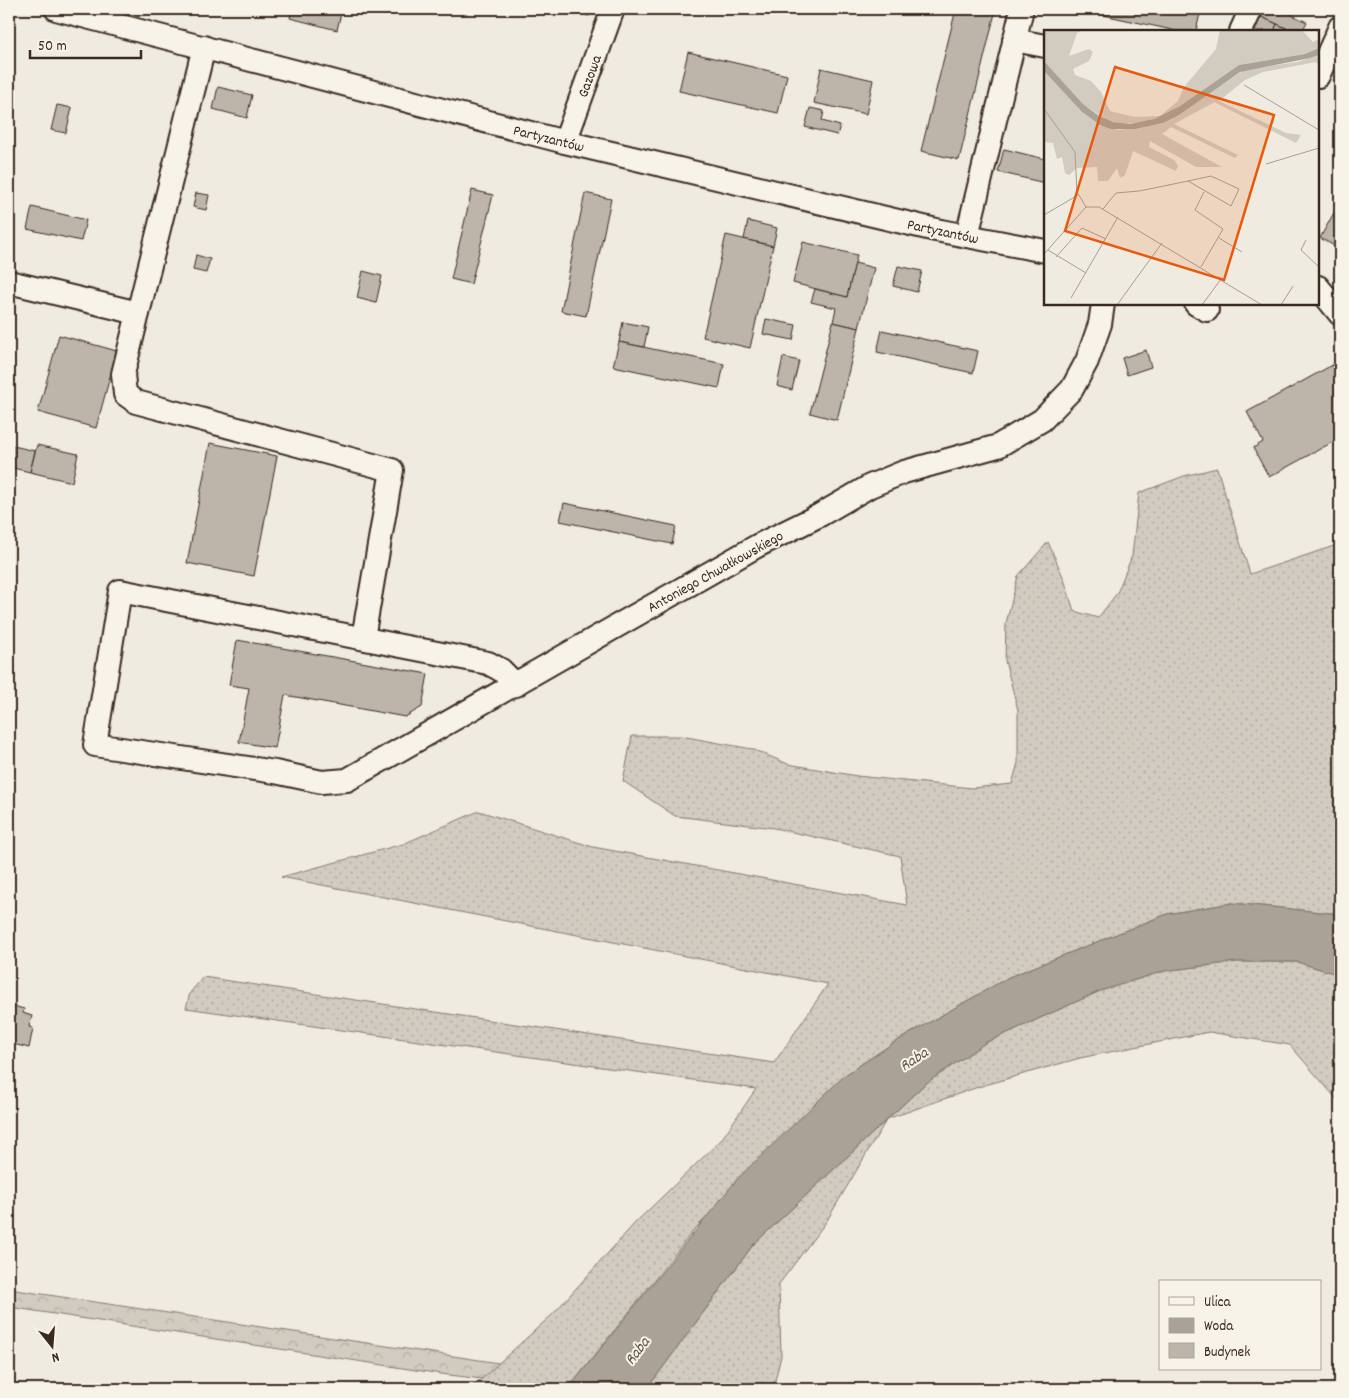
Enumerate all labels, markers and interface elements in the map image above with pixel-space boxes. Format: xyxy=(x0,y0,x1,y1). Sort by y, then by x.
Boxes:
scale bar xyxy=(30,28,141,60)
inset map xyxy=(1044,30,1319,305)
text: 50 m xyxy=(38,36,67,58)
street label: Gazowa xyxy=(573,51,609,101)
street label: Partyzantów xyxy=(511,120,587,159)
street label: Partyzantów xyxy=(905,215,981,251)
street label: Antoniego Chwałkowskiego xyxy=(644,526,788,619)
water label: Raba xyxy=(896,1042,934,1078)
legend xyxy=(1159,1280,1322,1370)
text: Ulica xyxy=(1204,1292,1232,1314)
text: Woda xyxy=(1204,1316,1234,1338)
north arrow xyxy=(28,1320,78,1370)
water label: Raba xyxy=(620,1332,657,1370)
text: Budynek xyxy=(1204,1342,1250,1364)
text: N xyxy=(49,1346,61,1367)

